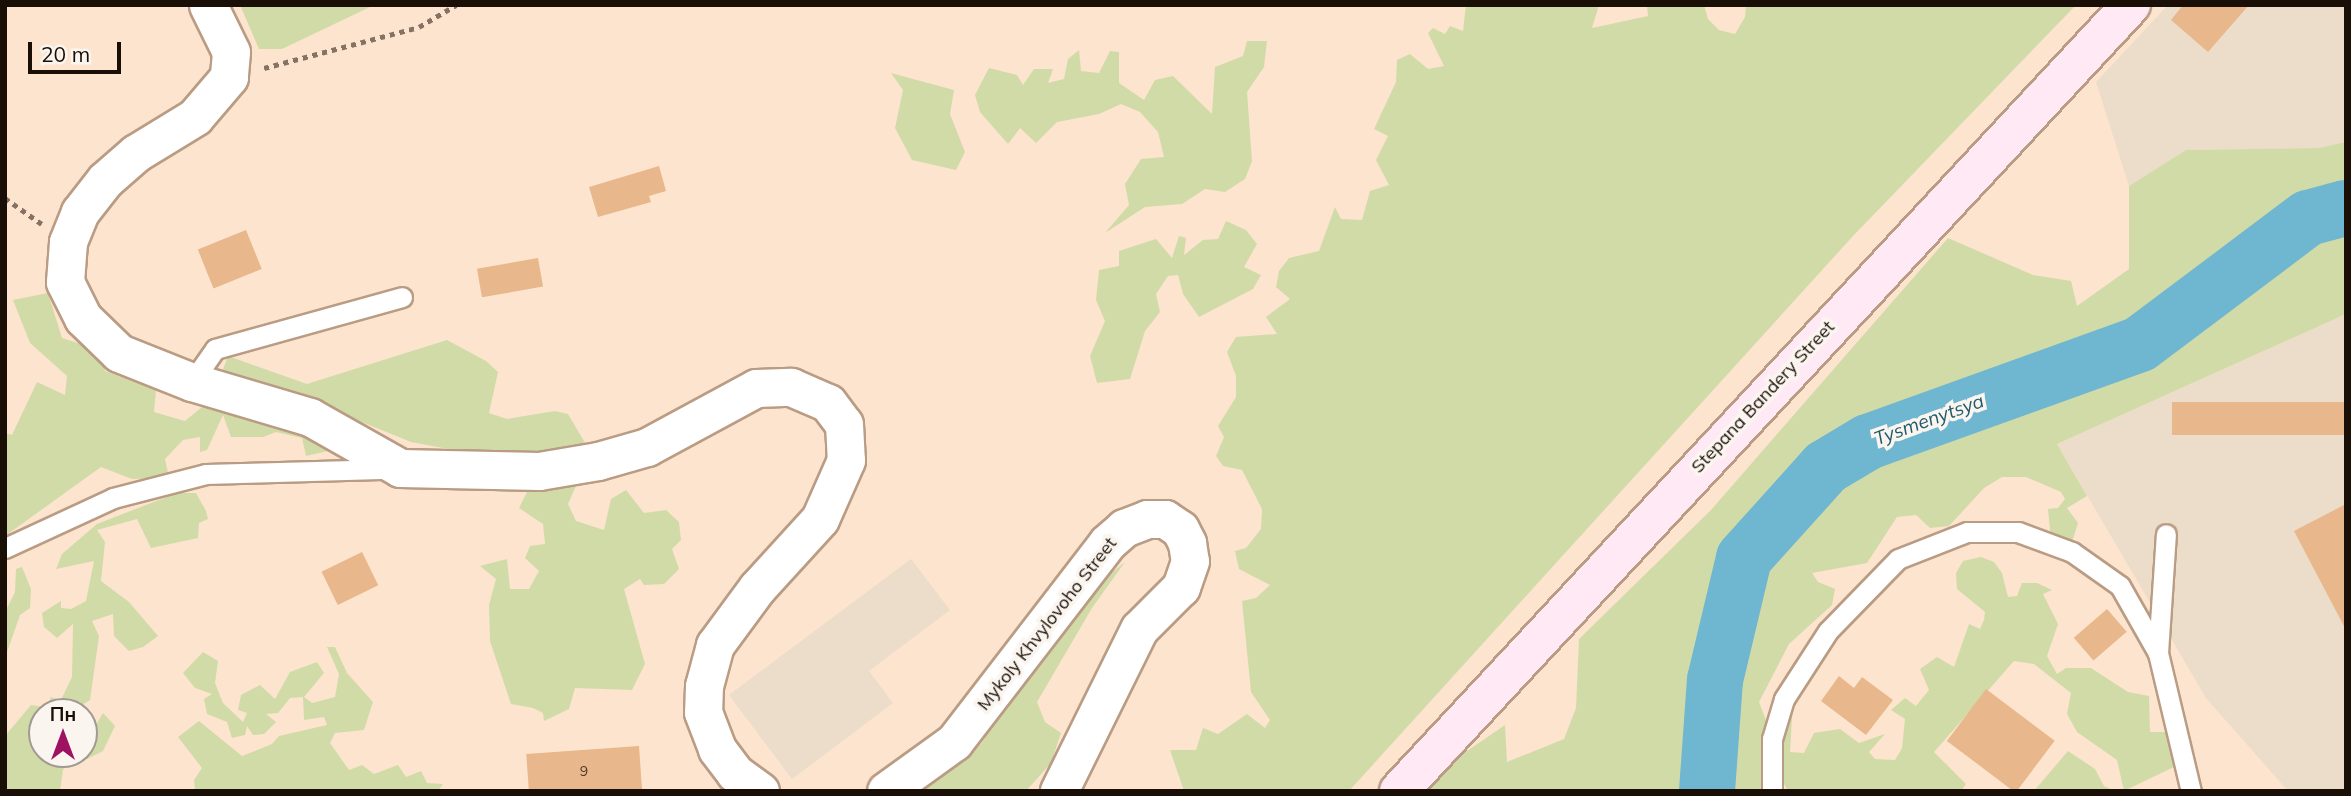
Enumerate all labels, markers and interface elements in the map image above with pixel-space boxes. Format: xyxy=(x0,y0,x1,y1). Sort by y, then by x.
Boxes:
scale bar xyxy=(32,28,124,72)
text: 20 m xyxy=(41,41,90,67)
street label: Stepana Bandery Street xyxy=(1687,316,1839,478)
water label: Tysmenytsya xyxy=(1871,390,1987,450)
street label: Mykoly Khvylovoho Street xyxy=(973,533,1121,715)
north arrow xyxy=(28,698,98,768)
text: Пн xyxy=(50,702,76,726)
house number: 9 xyxy=(580,763,588,779)

